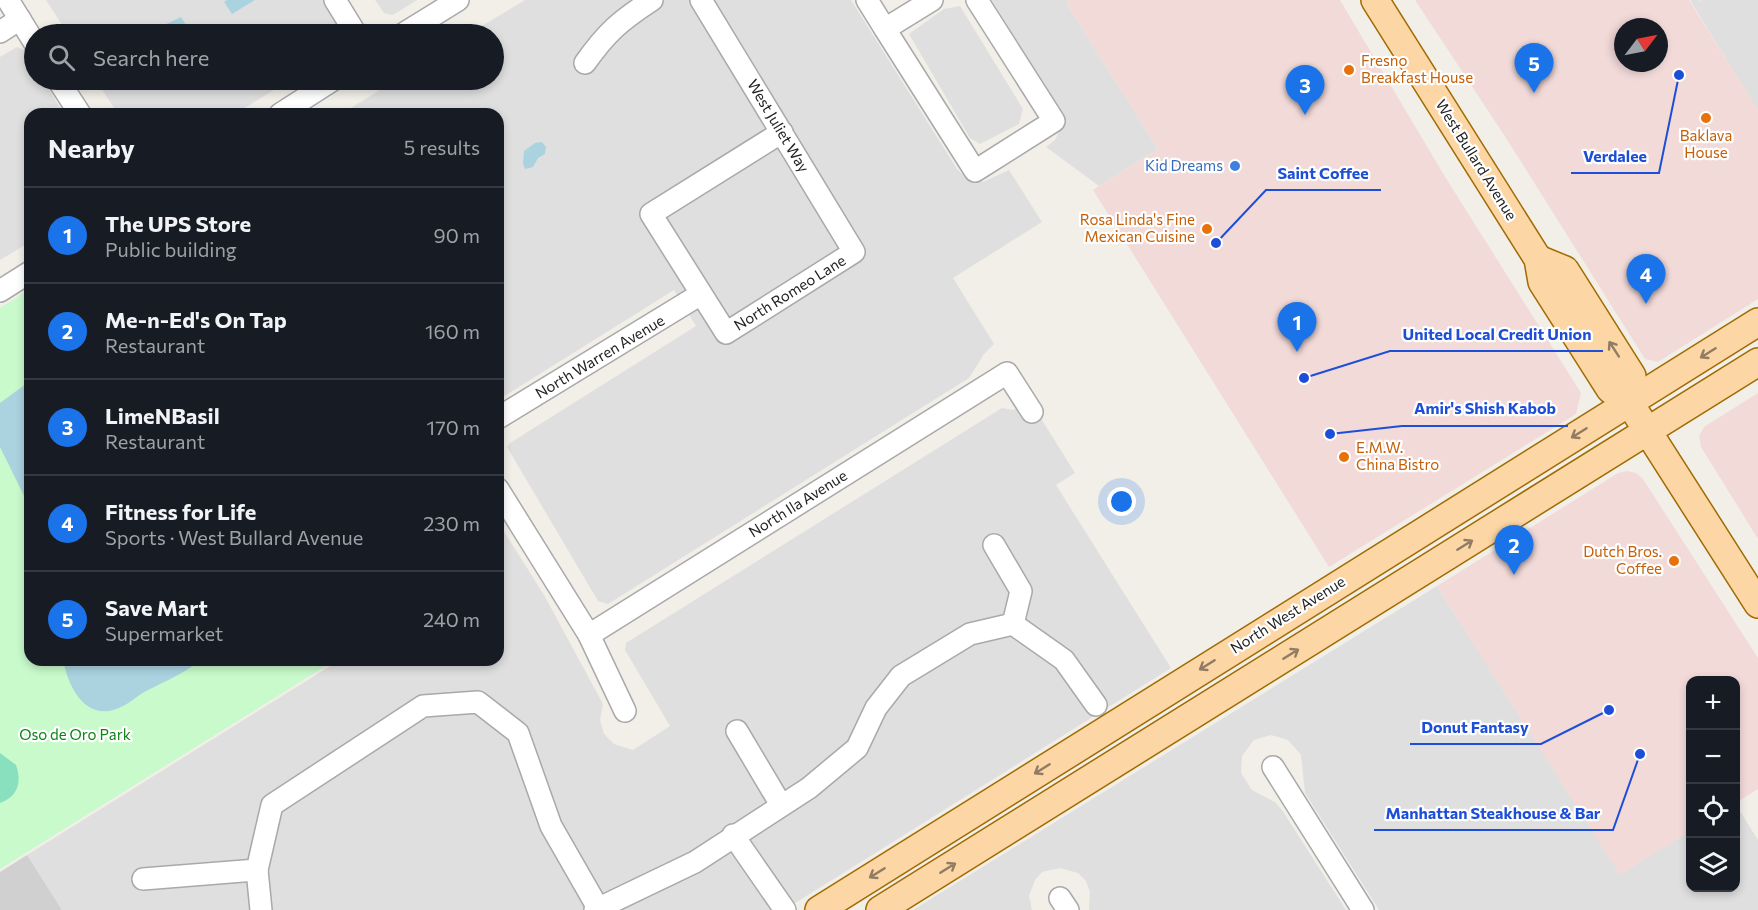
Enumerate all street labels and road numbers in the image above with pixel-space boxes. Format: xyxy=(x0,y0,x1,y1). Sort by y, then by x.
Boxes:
street label: West Juliet Way xyxy=(744,76,814,175)
street label: West Bullard Avenue xyxy=(1432,96,1521,223)
street label: North Romeo Lane xyxy=(730,251,849,334)
street label: North Warren Avenue xyxy=(532,310,667,402)
street label: North Ila Avenue xyxy=(745,466,850,541)
street label: North West Avenue xyxy=(1227,572,1348,657)

